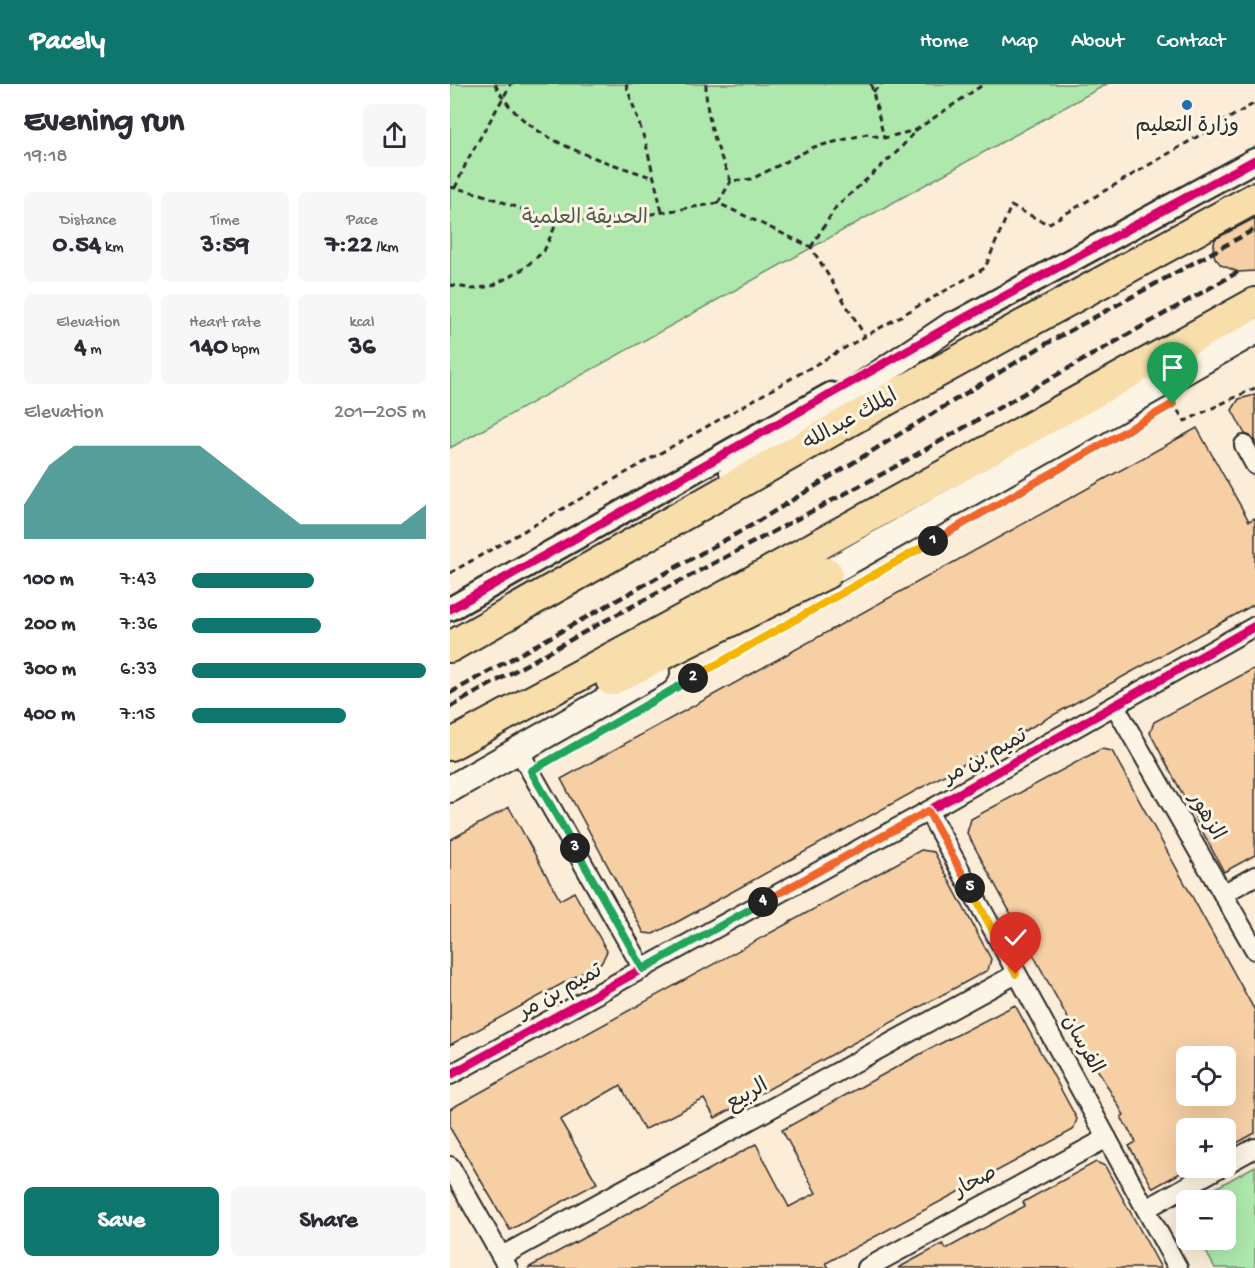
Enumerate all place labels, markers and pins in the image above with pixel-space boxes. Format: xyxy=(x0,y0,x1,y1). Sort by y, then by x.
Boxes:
marker: وزارة التعليم xyxy=(1180,98,1194,112)
place label: وزارة التعليم xyxy=(1135,115,1239,140)
pin xyxy=(1147,342,1198,404)
pin: 1 xyxy=(918,526,948,556)
pin: 2 xyxy=(678,663,708,693)
pin: 3 xyxy=(560,833,590,863)
pin: 5 xyxy=(955,873,985,903)
pin: 4 xyxy=(748,887,778,917)
pin xyxy=(990,912,1041,974)

